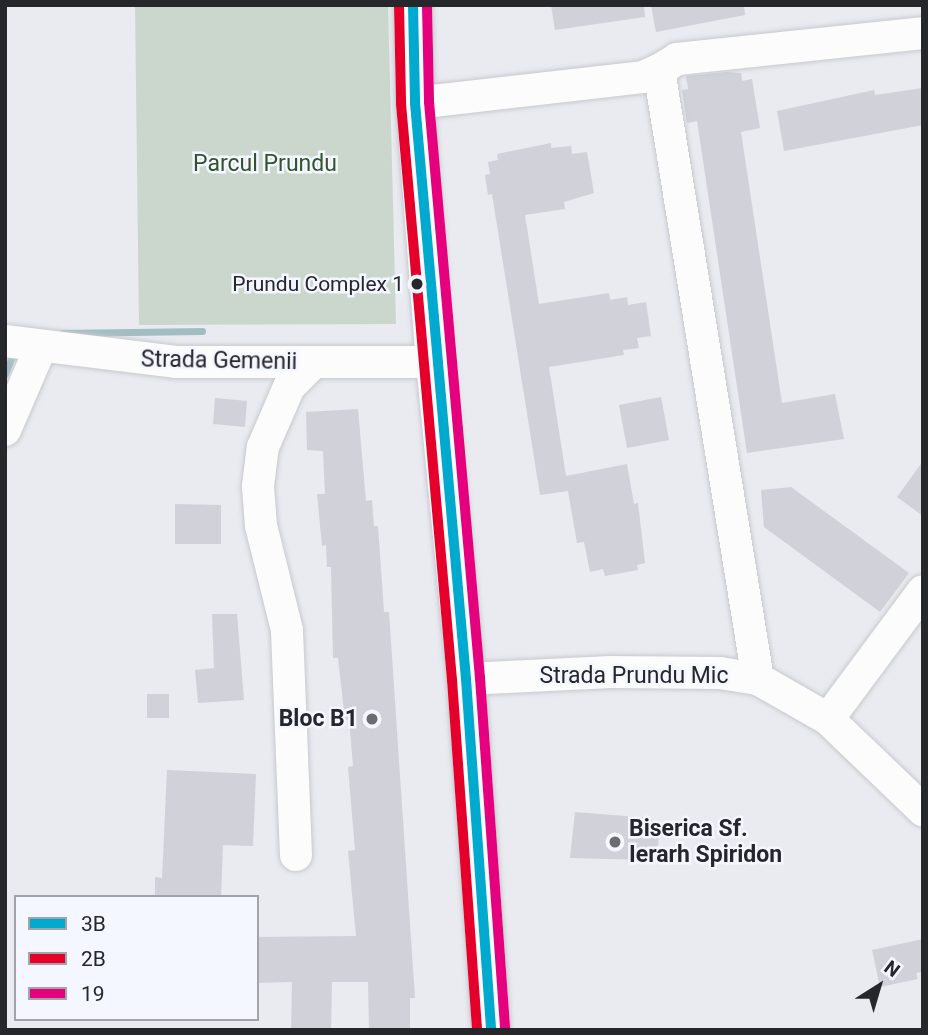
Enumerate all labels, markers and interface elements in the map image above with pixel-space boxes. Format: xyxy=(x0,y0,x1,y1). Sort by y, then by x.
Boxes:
park label: Parcul Prundu xyxy=(193,150,337,178)
place label: Prundu Complex 1 xyxy=(232,271,404,297)
marker: Prundu Complex 1 xyxy=(410,277,424,291)
street label: Strada Gemenii xyxy=(141,346,297,376)
street label: Strada Prundu Mic xyxy=(540,662,728,690)
place label: Bloc B1 xyxy=(279,705,358,733)
marker: Bloc B1 xyxy=(364,711,380,727)
place label: Biserica Sf. Ierarh Spiridon xyxy=(629,815,782,869)
marker: Biserica Sf. Ierarh Spiridon xyxy=(607,834,623,850)
legend xyxy=(14,895,259,1021)
text: 3B xyxy=(81,912,106,936)
text: 2B xyxy=(81,947,106,971)
north arrow xyxy=(844,951,914,1021)
text: N xyxy=(880,956,904,982)
text: 19 xyxy=(81,982,105,1006)

